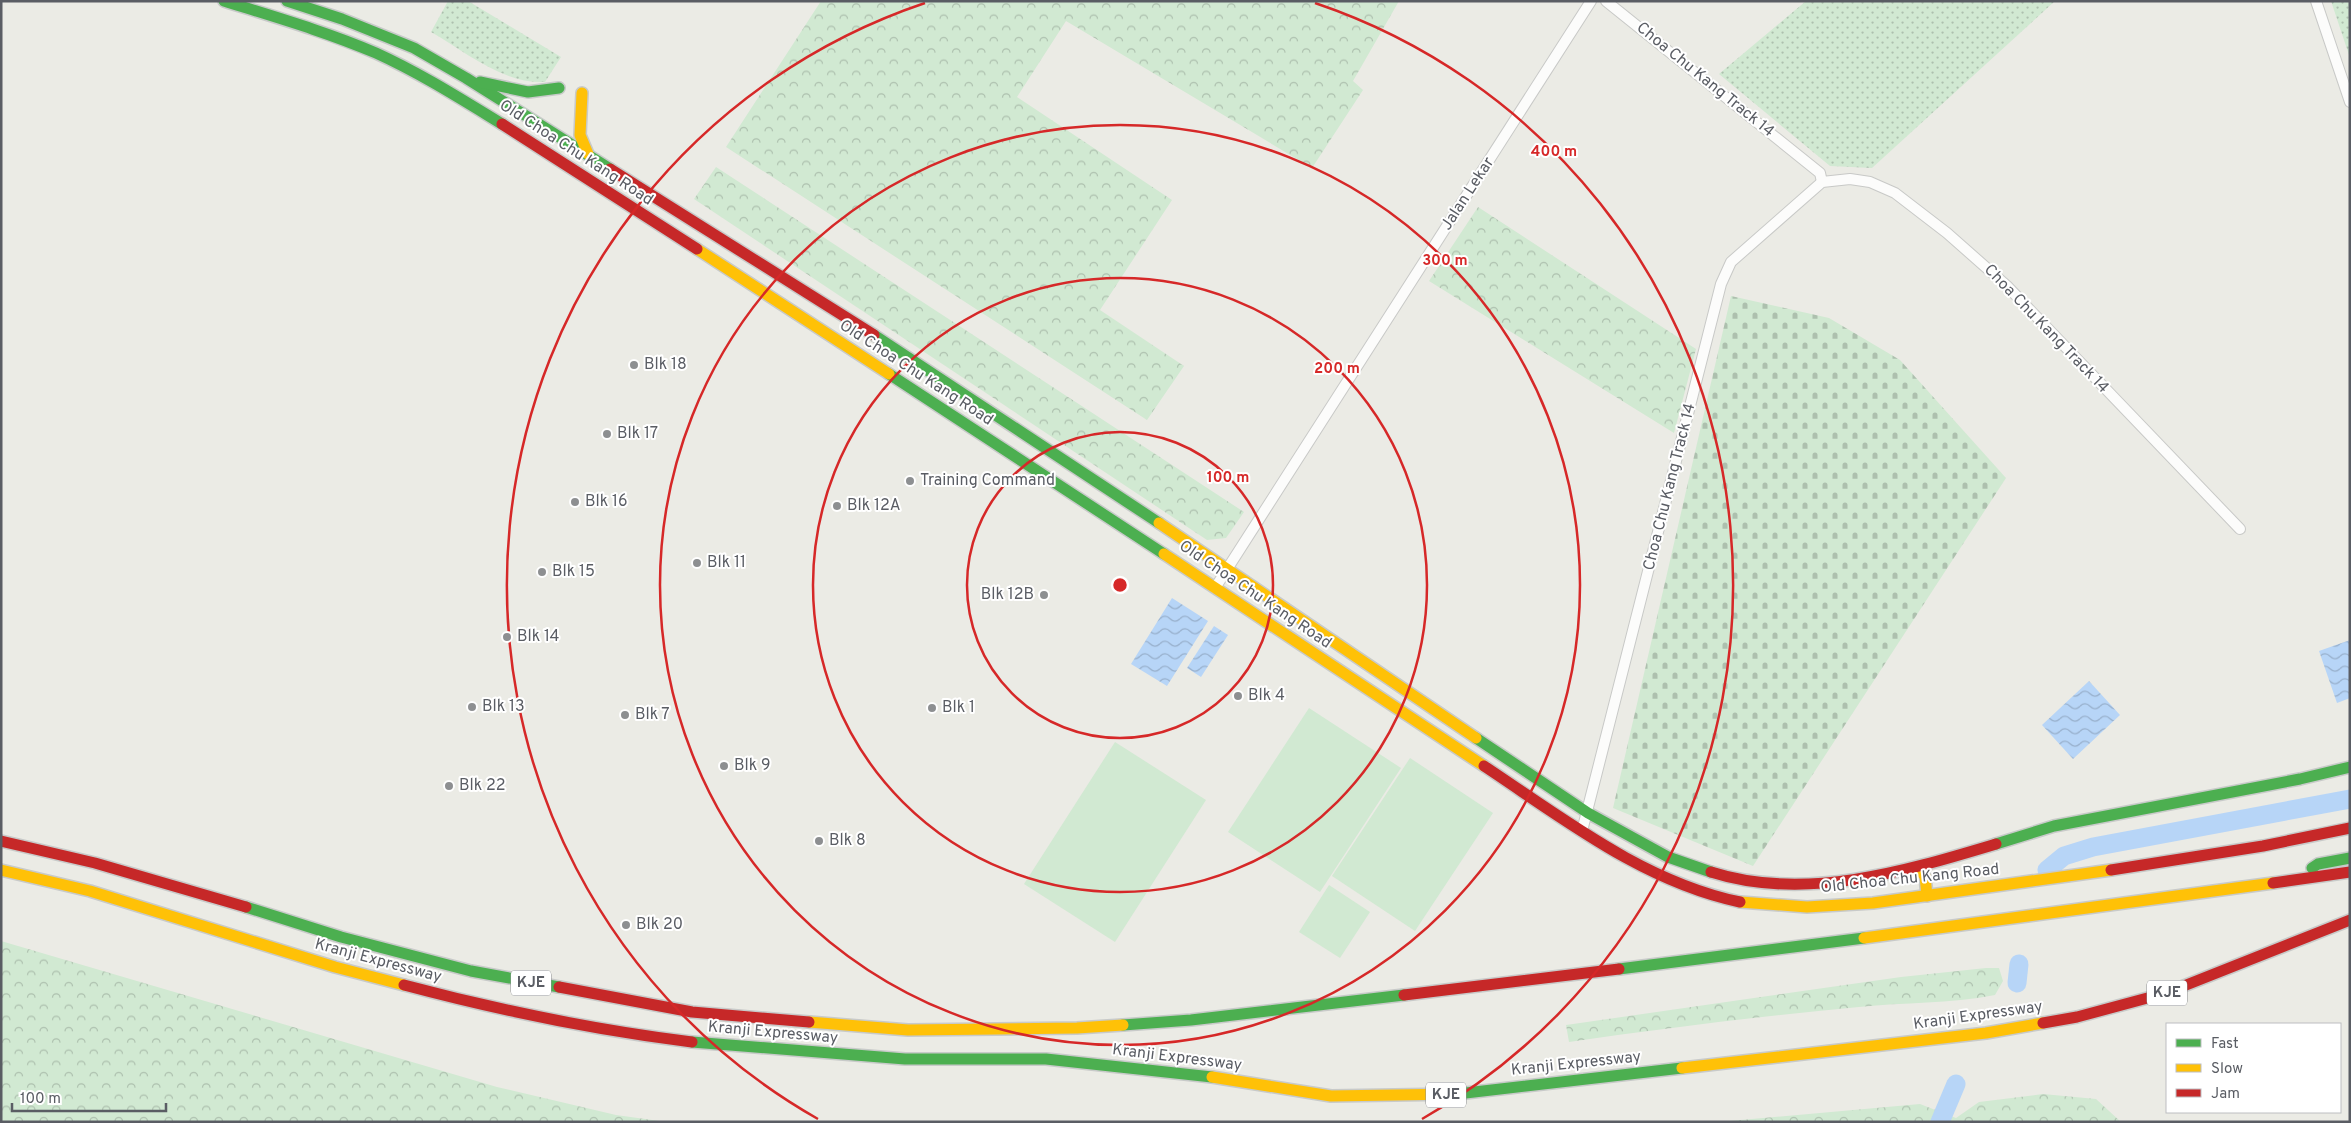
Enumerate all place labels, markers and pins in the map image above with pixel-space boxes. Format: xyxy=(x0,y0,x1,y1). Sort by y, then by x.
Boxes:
place label: Blk 18 xyxy=(644,355,687,375)
marker: Blk 18 xyxy=(628,359,640,371)
place label: Blk 17 xyxy=(617,424,658,444)
marker: Blk 17 xyxy=(601,428,613,440)
place label: Training Command xyxy=(920,471,1055,491)
marker: Training Command xyxy=(904,475,916,487)
place label: Blk 16 xyxy=(585,492,627,512)
marker: Blk 16 xyxy=(569,496,581,508)
place label: Blk 12A xyxy=(847,496,901,516)
marker: Blk 12A xyxy=(831,500,843,512)
place label: Blk 11 xyxy=(707,553,746,573)
marker: Blk 11 xyxy=(691,557,703,569)
place label: Blk 15 xyxy=(552,562,595,582)
marker: Blk 15 xyxy=(536,566,548,578)
centre of rings xyxy=(1111,576,1129,594)
place label: Blk 12B xyxy=(981,585,1034,605)
marker: Blk 12B xyxy=(1038,589,1050,601)
place label: Blk 14 xyxy=(517,627,560,647)
marker: Blk 14 xyxy=(501,631,513,643)
place label: Blk 4 xyxy=(1248,686,1285,706)
marker: Blk 4 xyxy=(1232,690,1244,702)
place label: Blk 13 xyxy=(482,697,525,717)
place label: Blk 1 xyxy=(942,698,975,718)
marker: Blk 13 xyxy=(466,701,478,713)
marker: Blk 1 xyxy=(926,702,938,714)
place label: Blk 7 xyxy=(635,705,670,725)
marker: Blk 7 xyxy=(619,709,631,721)
place label: Blk 9 xyxy=(734,756,771,776)
marker: Blk 9 xyxy=(718,760,730,772)
place label: Blk 22 xyxy=(459,776,506,796)
marker: Blk 22 xyxy=(443,780,455,792)
place label: Blk 8 xyxy=(829,831,866,851)
marker: Blk 8 xyxy=(813,835,825,847)
place label: Blk 20 xyxy=(636,915,683,935)
marker: Blk 20 xyxy=(620,919,632,931)

